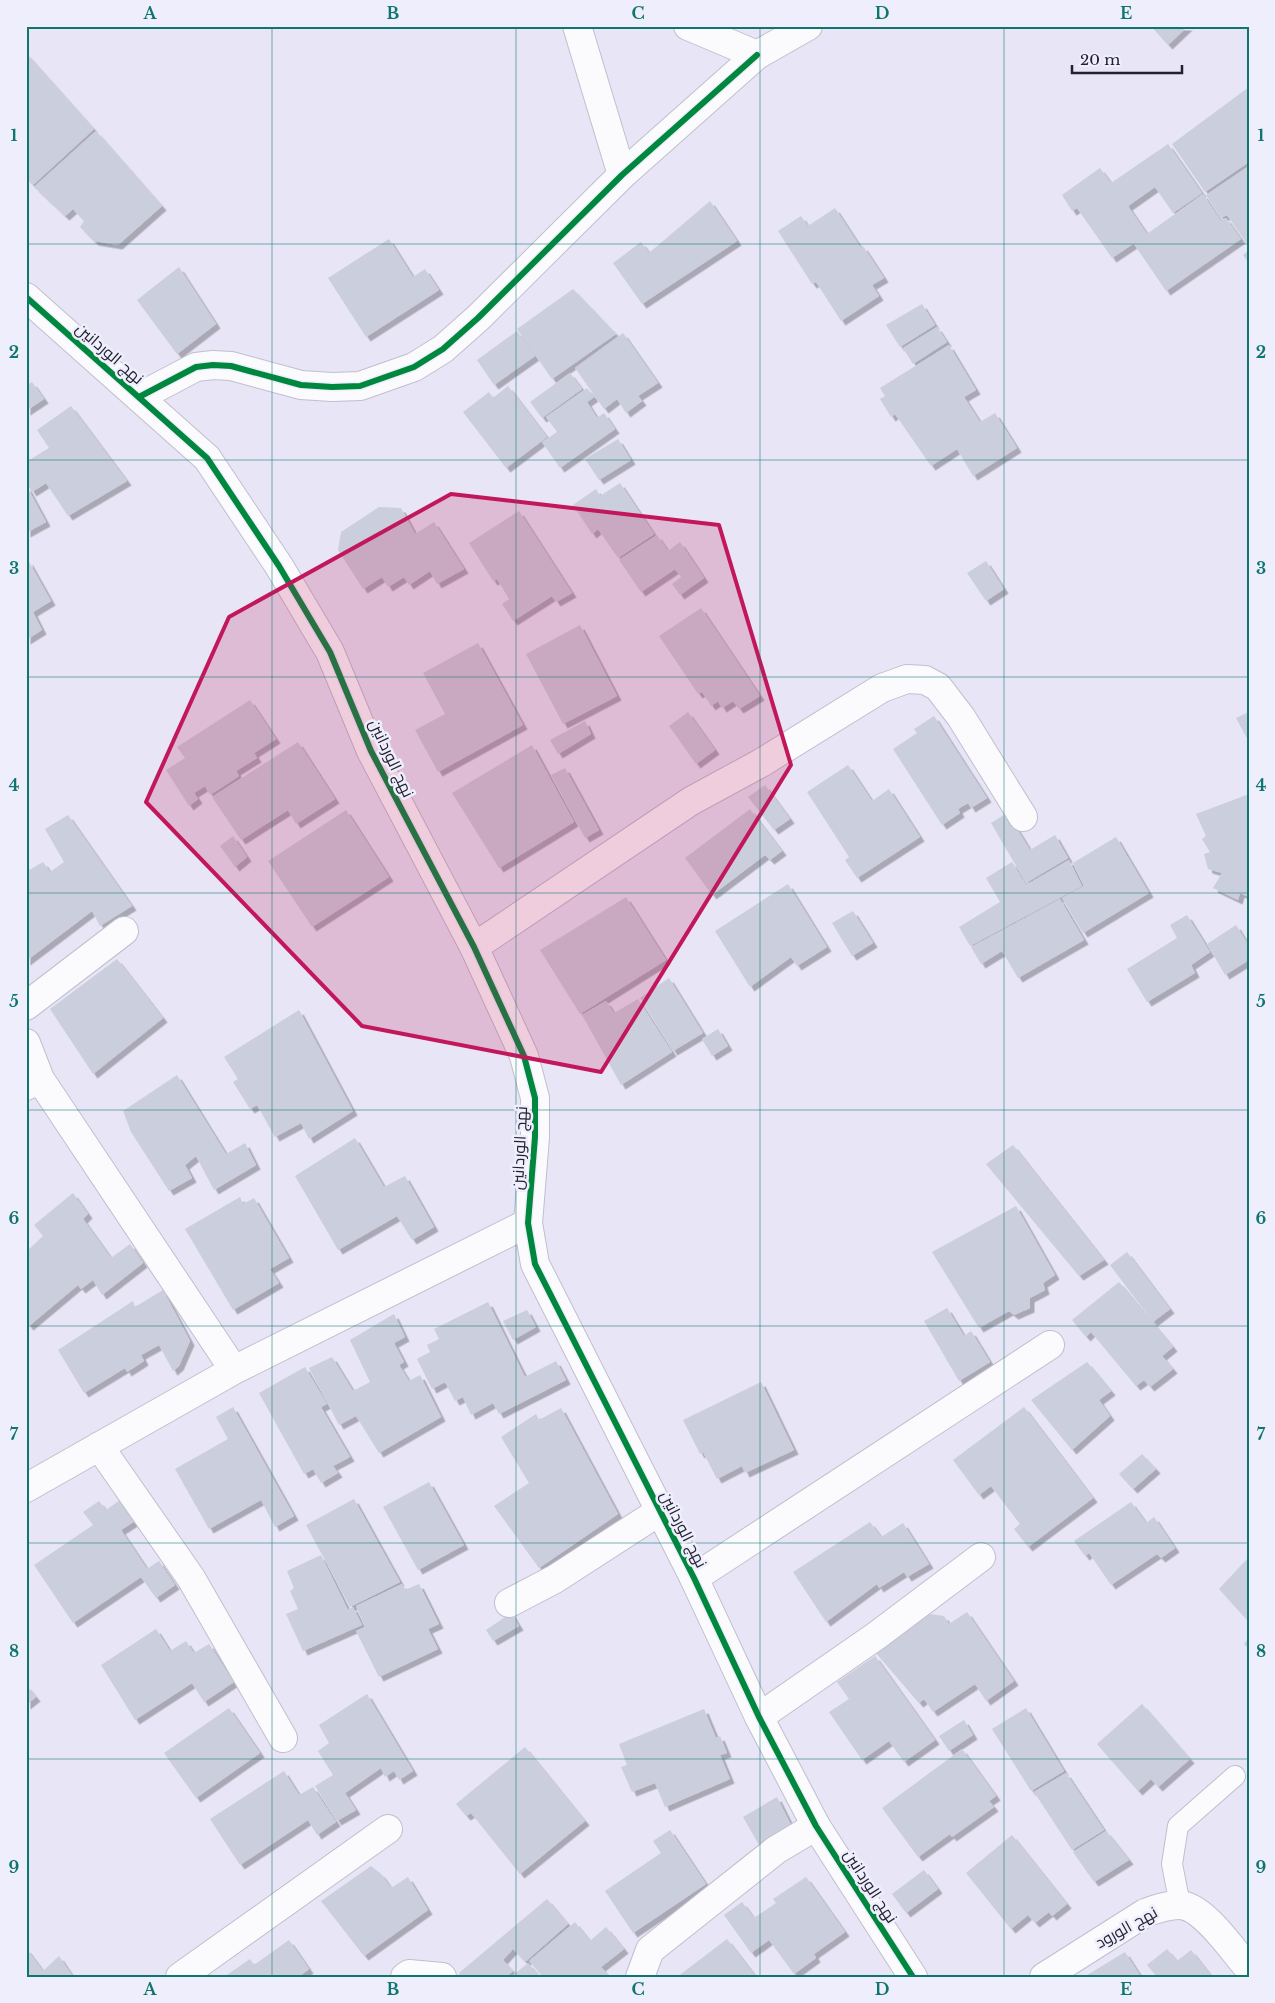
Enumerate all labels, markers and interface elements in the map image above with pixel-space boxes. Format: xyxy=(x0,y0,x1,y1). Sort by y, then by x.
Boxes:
text: A xyxy=(143,3,158,23)
text: B xyxy=(387,3,400,23)
text: C xyxy=(631,3,645,23)
text: D xyxy=(875,3,889,23)
text: E xyxy=(1120,3,1132,23)
scale bar xyxy=(1072,42,1182,74)
text: 20 m xyxy=(1080,50,1120,69)
text: 1 xyxy=(11,125,18,145)
text: 1 xyxy=(1258,125,1265,145)
street label: نهج الوردانين xyxy=(70,318,148,390)
text: 2 xyxy=(9,342,19,362)
text: 2 xyxy=(1256,342,1266,362)
text: 3 xyxy=(9,558,19,578)
text: 3 xyxy=(1256,558,1266,578)
street label: نهج الوردانين xyxy=(363,716,419,801)
text: 4 xyxy=(9,775,19,795)
text: 4 xyxy=(1256,775,1266,795)
text: 5 xyxy=(9,991,19,1011)
text: 5 xyxy=(1256,991,1266,1011)
street label: نهج الوردانين xyxy=(507,1106,533,1190)
text: 6 xyxy=(9,1208,20,1228)
text: 6 xyxy=(1256,1208,1267,1228)
text: 7 xyxy=(10,1424,19,1444)
text: 7 xyxy=(1257,1424,1266,1444)
street label: نهج الوردانين xyxy=(654,1487,712,1572)
text: 8 xyxy=(9,1641,19,1661)
text: 8 xyxy=(1256,1641,1266,1661)
street label: نهج الوردانين xyxy=(838,1845,902,1928)
text: 9 xyxy=(9,1857,20,1877)
text: 9 xyxy=(1256,1857,1267,1877)
street label: نهج الورود xyxy=(1091,1902,1162,1954)
text: A xyxy=(143,1979,158,1999)
text: B xyxy=(387,1979,400,1999)
text: C xyxy=(631,1979,645,1999)
text: D xyxy=(875,1979,889,1999)
text: E xyxy=(1120,1979,1132,1999)

